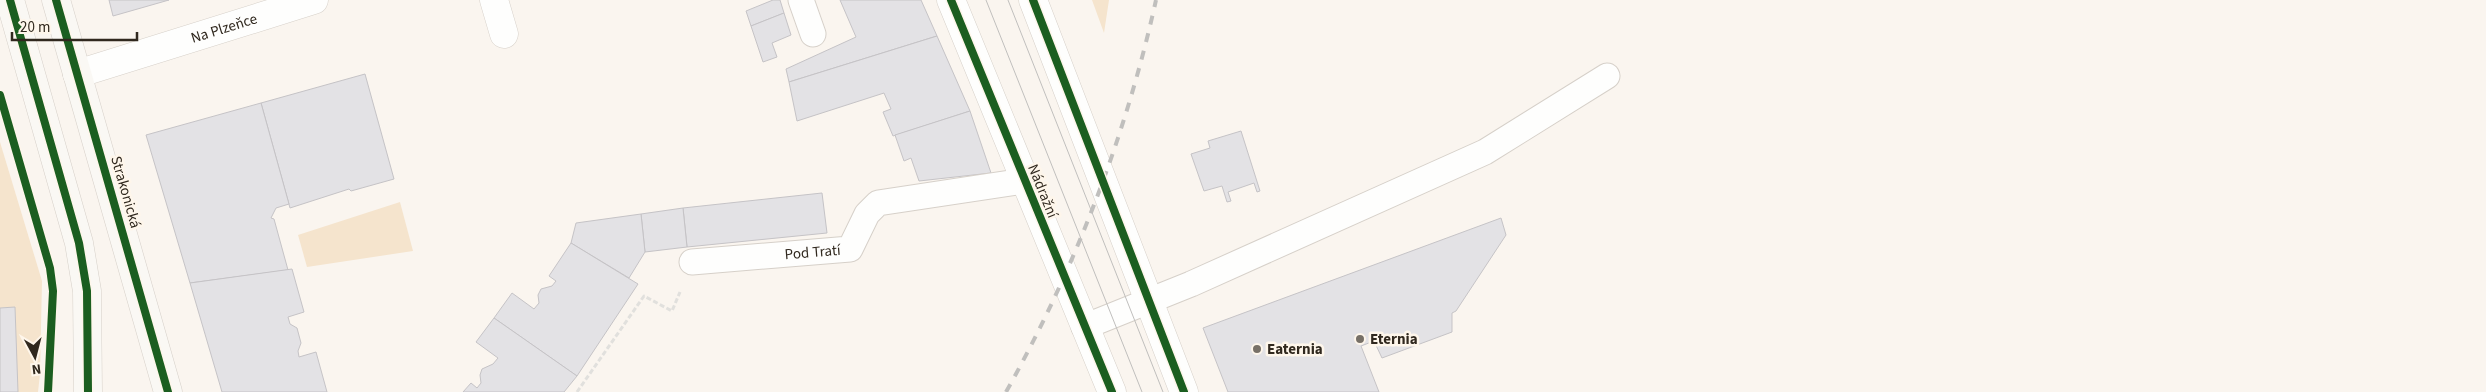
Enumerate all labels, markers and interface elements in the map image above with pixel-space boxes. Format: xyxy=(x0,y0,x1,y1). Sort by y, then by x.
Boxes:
street label: Na Plzeňce xyxy=(188,8,260,49)
scale bar xyxy=(12,10,138,42)
text: 20 m xyxy=(20,17,50,38)
street label: Strakonická xyxy=(105,154,146,231)
street label: Nádražní xyxy=(1022,161,1063,222)
street label: Pod Tratí xyxy=(784,240,843,265)
place label: Eternia xyxy=(1370,329,1418,350)
north arrow xyxy=(10,332,60,382)
marker: Eternia xyxy=(1354,333,1366,345)
place label: Eaternia xyxy=(1267,339,1323,360)
marker: Eaternia xyxy=(1251,343,1263,355)
text: N xyxy=(31,358,42,379)

